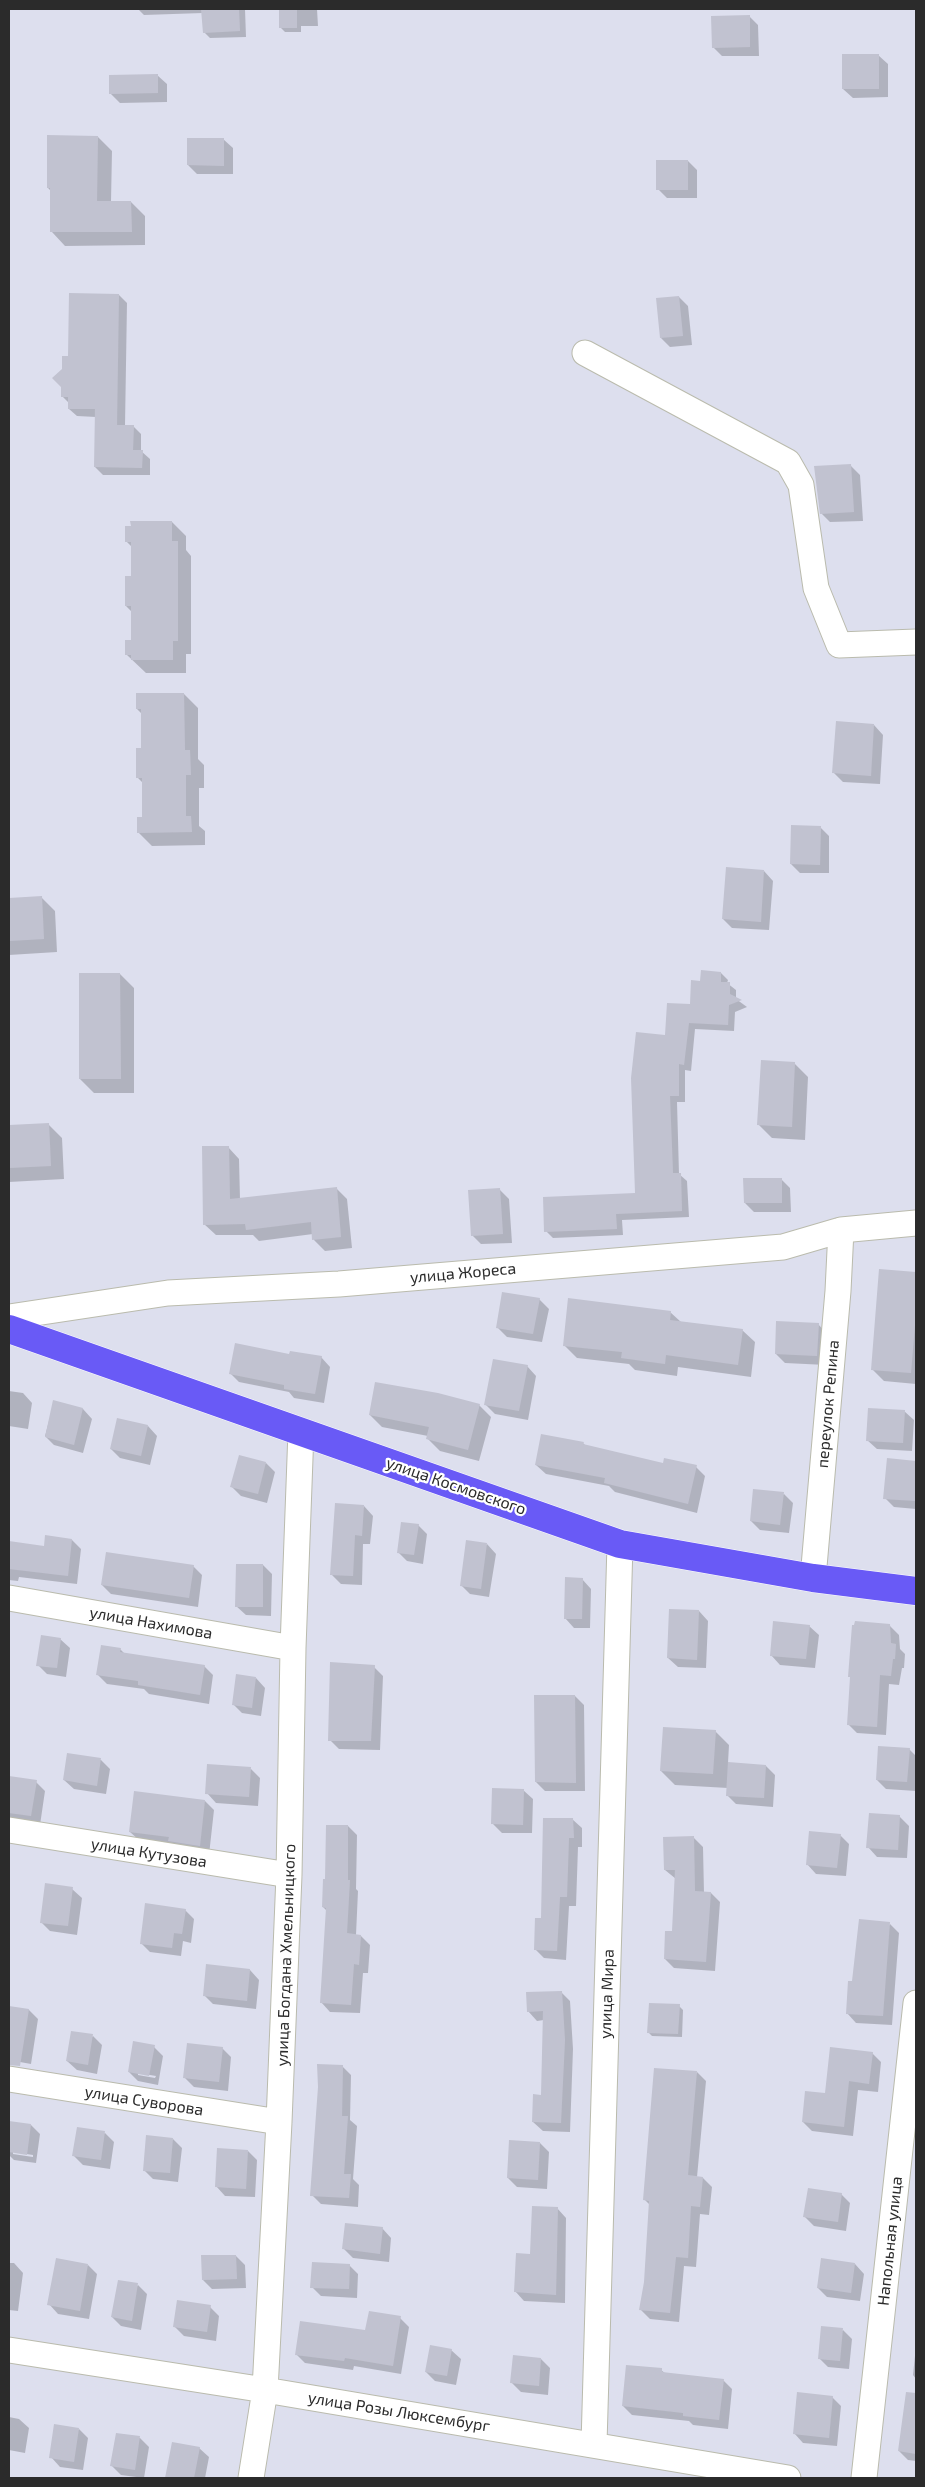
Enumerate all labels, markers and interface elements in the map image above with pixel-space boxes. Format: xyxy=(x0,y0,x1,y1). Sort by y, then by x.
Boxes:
street label: улица Жореса xyxy=(409,1259,517,1287)
street label: переулок Репина xyxy=(813,1339,843,1469)
street label: улица Космовского xyxy=(384,1453,528,1519)
street label: улица Нахимова xyxy=(88,1603,214,1643)
street label: улица Кутузова xyxy=(90,1834,208,1872)
street label: улица Богдана Хмельницкого xyxy=(273,1843,299,2067)
street label: улица Мира xyxy=(596,1949,618,2039)
street label: улица Суворова xyxy=(83,2082,205,2120)
street label: Напольная улица xyxy=(874,2175,906,2307)
street label: улица Розы Люксембург xyxy=(307,2388,491,2436)

